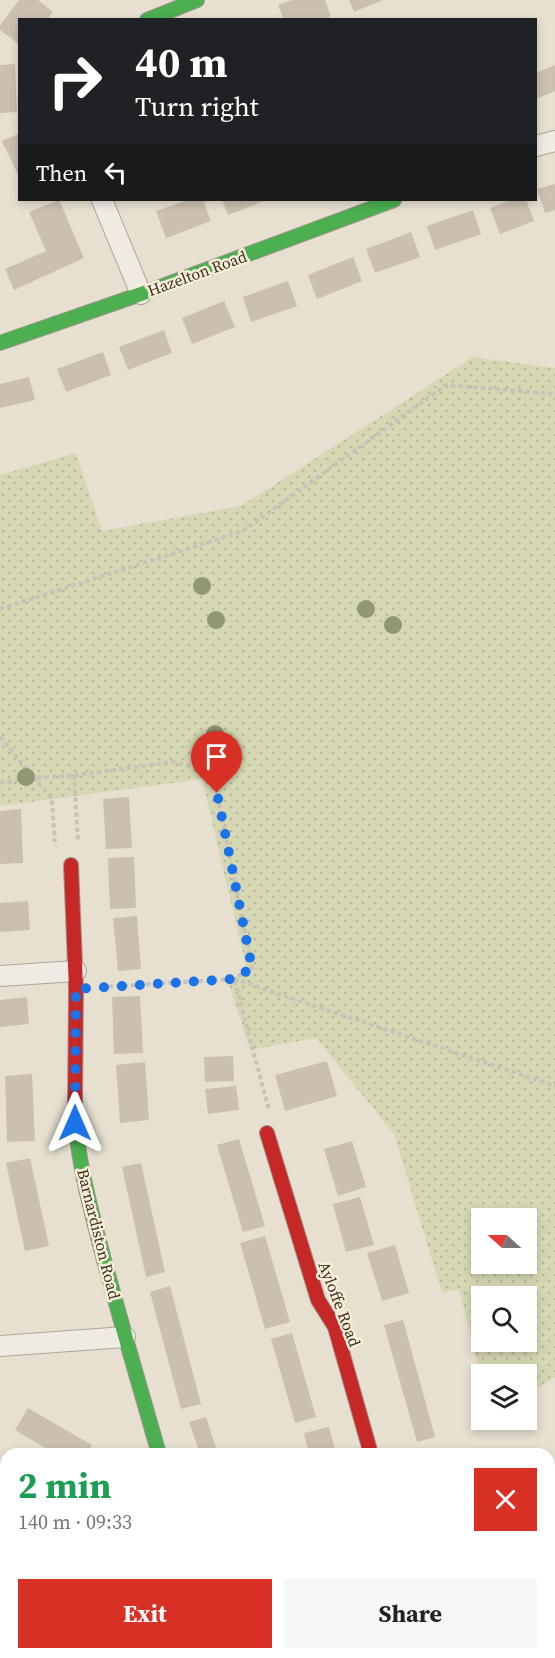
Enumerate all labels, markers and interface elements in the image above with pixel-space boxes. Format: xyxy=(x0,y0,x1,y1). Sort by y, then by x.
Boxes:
text: 40 m xyxy=(135,33,228,91)
icon: right xyxy=(36,42,114,120)
text: Turn right xyxy=(135,88,259,125)
icon: left xyxy=(99,156,132,189)
text: Then xyxy=(36,158,87,188)
street label: Hazelton Road xyxy=(144,245,250,301)
pin xyxy=(191,731,242,793)
icon: arrive xyxy=(200,740,233,773)
position arrow xyxy=(43,1091,107,1155)
street label: Barnardiston Road xyxy=(72,1166,126,1302)
north arrow xyxy=(471,1208,537,1274)
map controls xyxy=(471,1208,537,1430)
street label: Ayloffe Road xyxy=(314,1258,366,1350)
button: search xyxy=(471,1286,537,1352)
button: layers xyxy=(471,1364,537,1430)
text: 2 min xyxy=(18,1461,111,1510)
button: close xyxy=(474,1468,537,1531)
text: 140 m · 09:33 xyxy=(18,1508,132,1536)
button: Exit xyxy=(18,1579,272,1648)
button: Share xyxy=(284,1579,537,1648)

